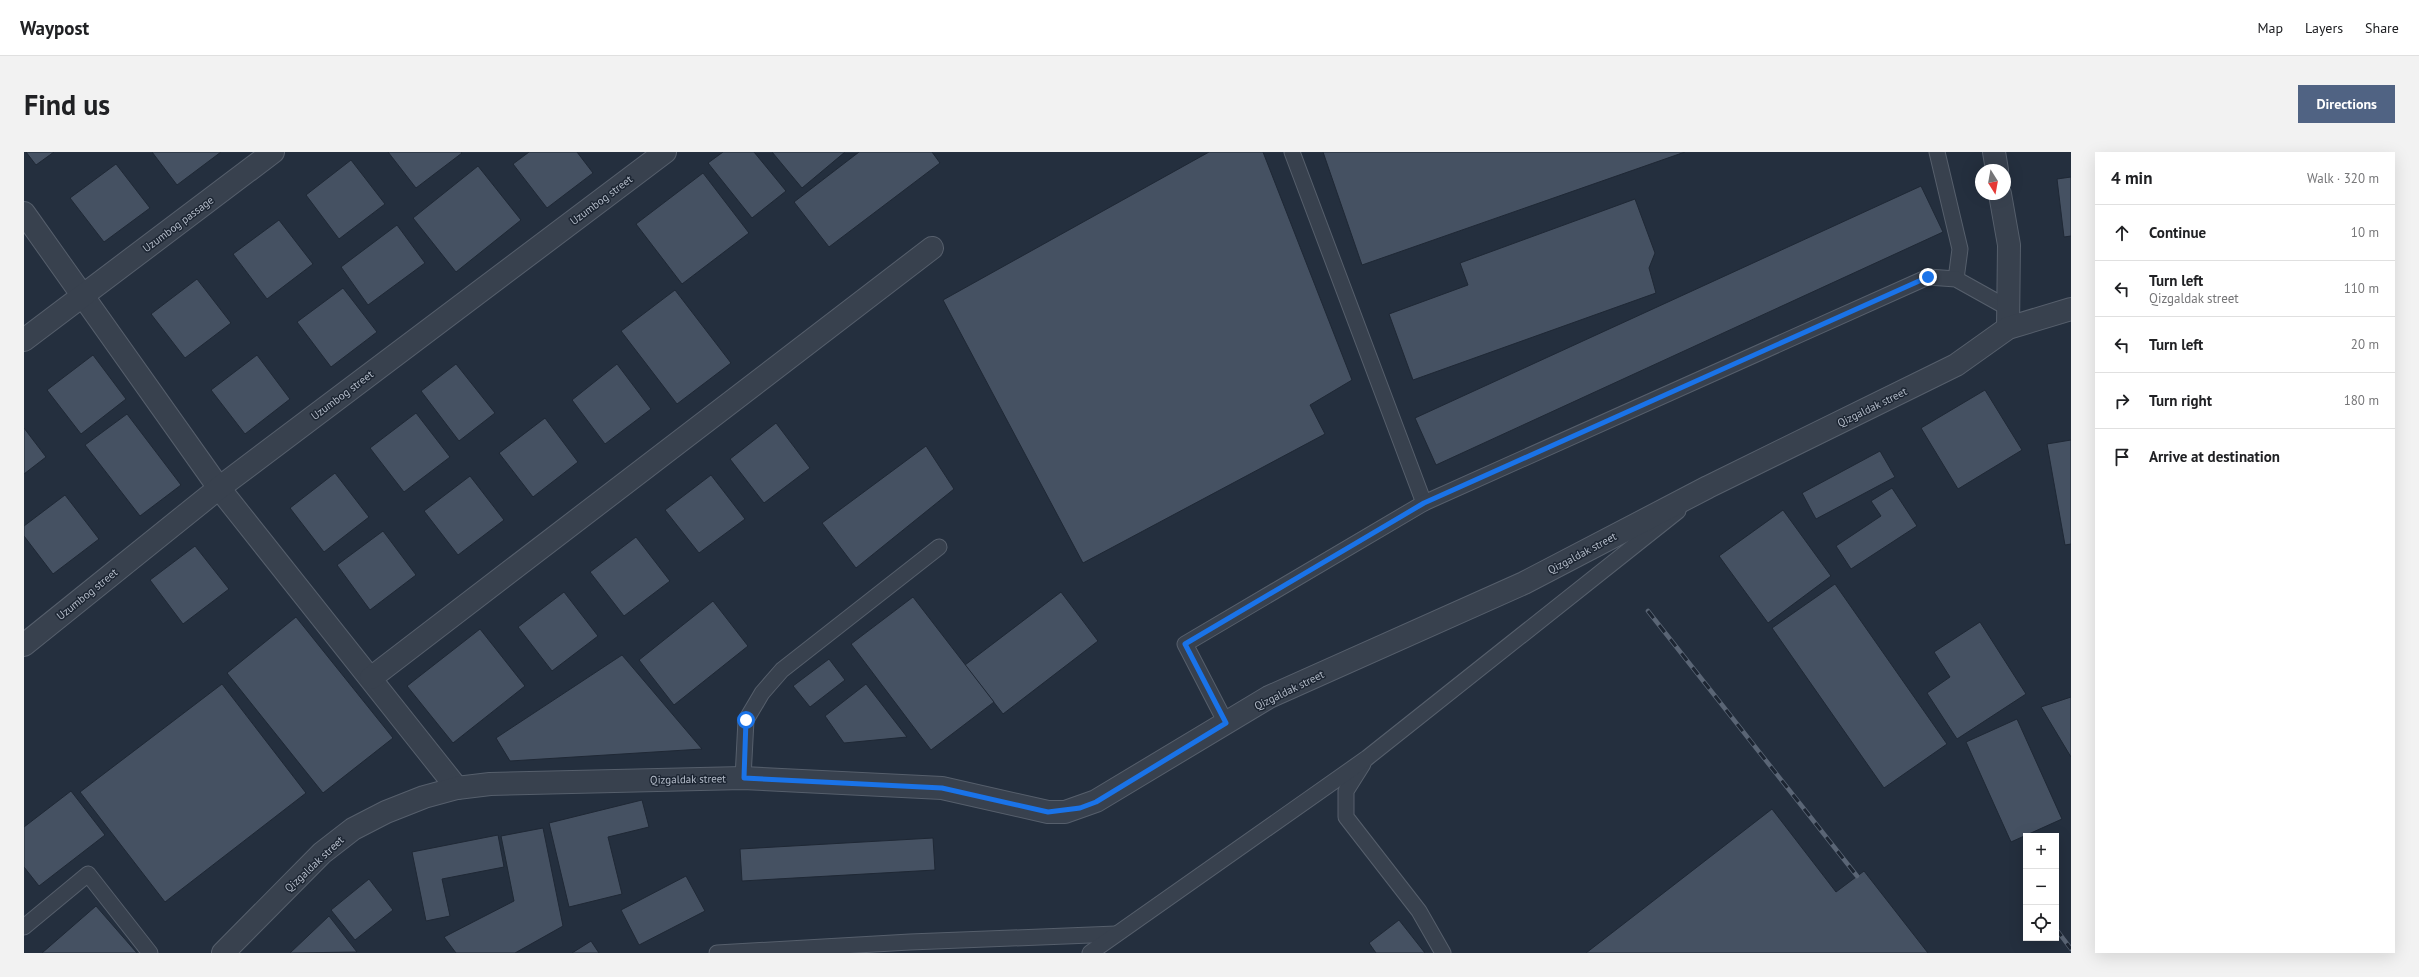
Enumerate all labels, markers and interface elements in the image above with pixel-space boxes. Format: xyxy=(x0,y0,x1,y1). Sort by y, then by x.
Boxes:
text: Waypost xyxy=(20,16,89,40)
text: Map xyxy=(2257,19,2283,37)
text: Layers xyxy=(2305,19,2343,37)
text: Share xyxy=(2365,19,2399,37)
button: Directions xyxy=(2298,85,2395,123)
text: Find us xyxy=(24,86,110,123)
north arrow xyxy=(1975,164,2011,200)
text: 4 min xyxy=(2111,167,2152,189)
text: Walk · 320 m xyxy=(2307,170,2379,187)
street label: Uzumbog street xyxy=(567,172,635,228)
street label: Uzumbog passage xyxy=(140,193,217,255)
icon: ahead xyxy=(2111,222,2133,244)
text: Continue xyxy=(2149,223,2206,242)
text: 10 m xyxy=(2351,224,2379,241)
route end xyxy=(1919,268,1937,286)
text: Turn left xyxy=(2149,271,2203,290)
icon: left xyxy=(2111,278,2133,300)
text: 110 m xyxy=(2344,280,2379,297)
text: Qizgaldak street xyxy=(2149,290,2239,307)
icon: left xyxy=(2111,334,2133,356)
text: Turn left xyxy=(2149,335,2203,354)
text: 20 m xyxy=(2351,336,2379,353)
street label: Uzumbog street xyxy=(308,367,376,423)
street label: Qizgaldak street xyxy=(1835,384,1909,430)
icon: right xyxy=(2111,390,2133,412)
text: Turn right xyxy=(2149,391,2212,410)
text: 180 m xyxy=(2344,392,2379,409)
icon: arrive xyxy=(2111,446,2133,468)
text: Arrive at destination xyxy=(2149,447,2280,466)
street label: Qizgaldak street xyxy=(1545,529,1619,577)
street label: Uzumbog street xyxy=(54,565,121,623)
street label: Qizgaldak street xyxy=(1252,667,1326,713)
route start xyxy=(737,711,755,729)
street label: Qizgaldak street xyxy=(650,771,726,787)
street label: Qizgaldak street xyxy=(281,833,347,895)
map controls xyxy=(2023,833,2059,941)
button: + xyxy=(2023,833,2059,869)
button: − xyxy=(2023,869,2059,905)
button: locate xyxy=(2023,905,2059,941)

